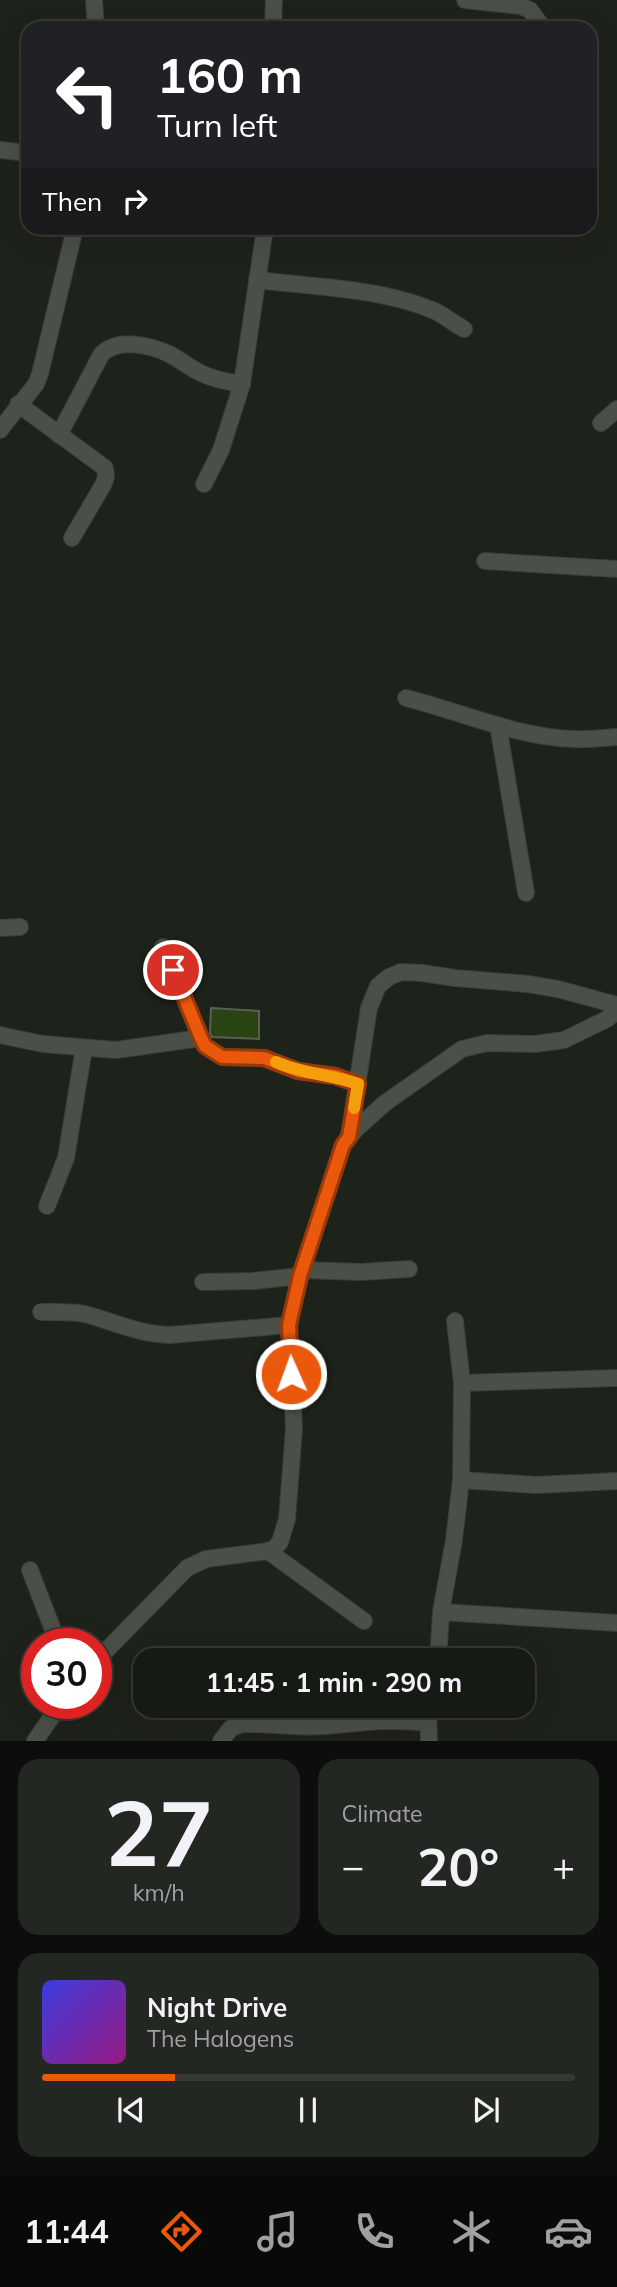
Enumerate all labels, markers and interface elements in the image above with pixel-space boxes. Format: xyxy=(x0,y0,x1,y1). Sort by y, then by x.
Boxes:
text: 160 m xyxy=(157,44,303,105)
icon: left xyxy=(42,49,133,140)
text: Turn left xyxy=(157,105,277,145)
icon: right xyxy=(116,182,154,220)
text: Then xyxy=(42,185,102,218)
pin xyxy=(143,940,203,1000)
icon: arrive xyxy=(154,951,192,989)
position arrow xyxy=(254,1337,328,1411)
speed limit sign: 30 xyxy=(21,1628,112,1719)
text: 11:45 · 1 min · 290 m xyxy=(206,1666,462,1699)
text: 27 xyxy=(104,1775,213,1889)
text: Climate xyxy=(342,1799,423,1828)
text: 20° xyxy=(417,1834,499,1899)
text: − xyxy=(342,1842,364,1890)
text: + xyxy=(552,1842,575,1890)
text: km/h xyxy=(133,1878,185,1907)
text: Night Drive xyxy=(147,1991,287,2024)
text: The Halogens xyxy=(147,2024,294,2053)
icon: previous xyxy=(112,2091,150,2129)
icon: pause xyxy=(289,2091,327,2129)
icon: next xyxy=(467,2091,505,2129)
icon: directions xyxy=(157,2207,206,2256)
icon: music xyxy=(253,2207,302,2256)
icon: phone xyxy=(350,2207,399,2256)
icon: climate xyxy=(447,2207,496,2256)
icon: car xyxy=(544,2207,593,2256)
text: 11:44 xyxy=(24,2211,109,2251)

